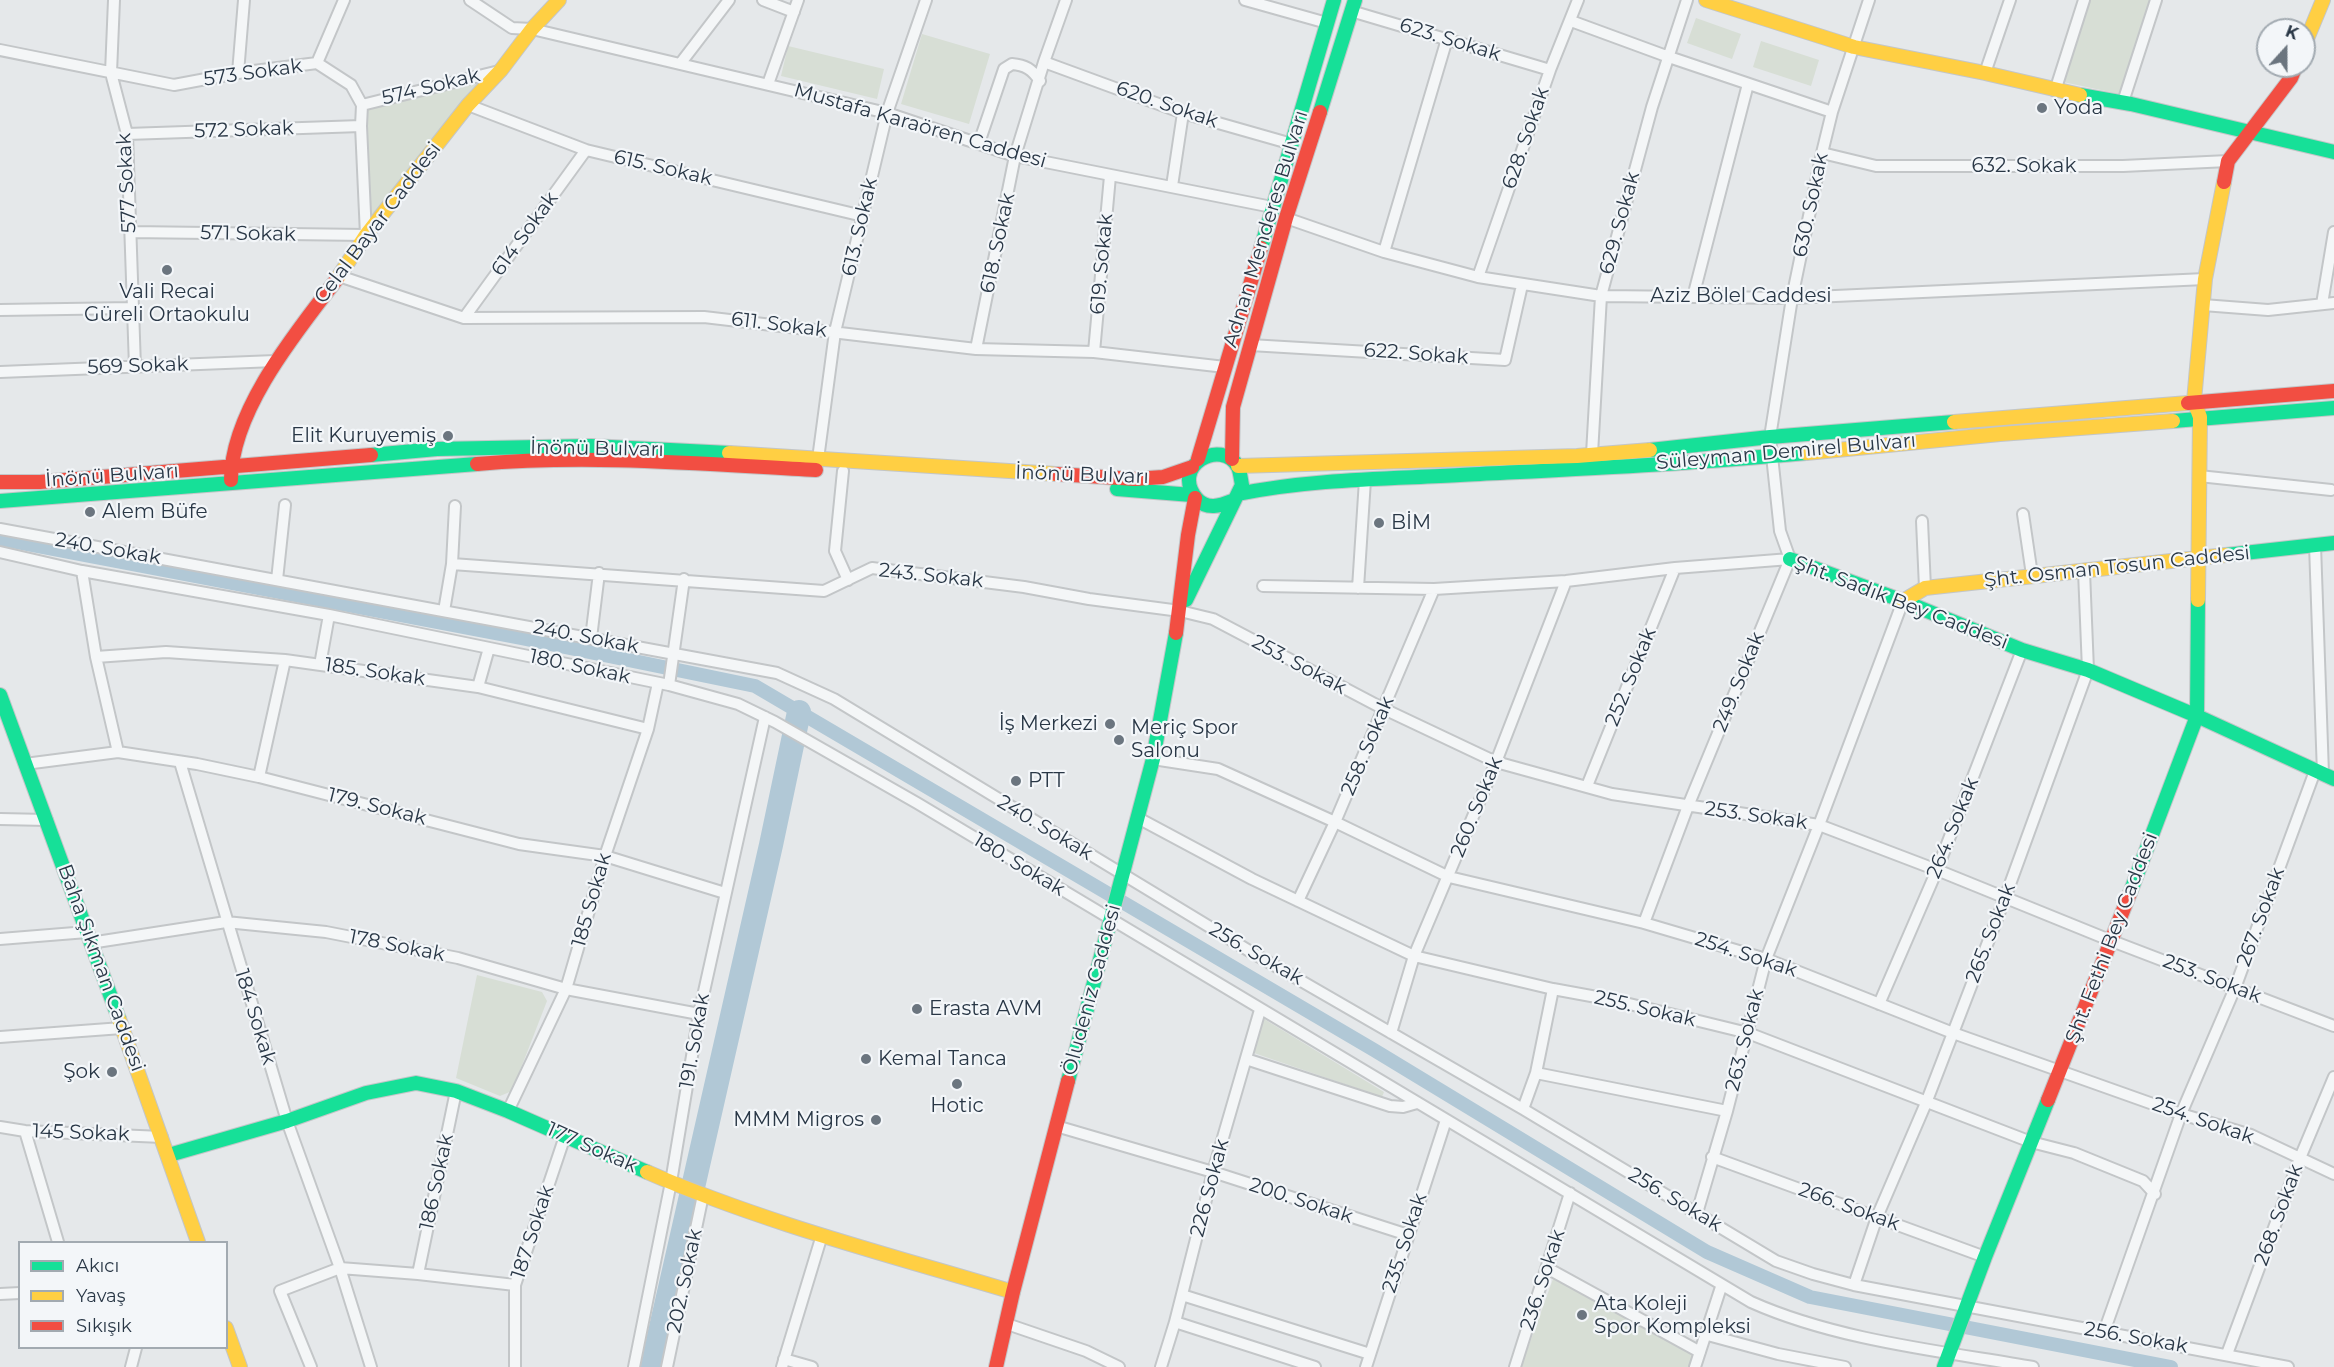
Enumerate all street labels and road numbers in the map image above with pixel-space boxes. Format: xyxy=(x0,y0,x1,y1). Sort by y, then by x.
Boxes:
street label: 623. Sokak xyxy=(1396,13,1504,67)
street label: 573 Sokak xyxy=(202,54,304,92)
street label: 574 Sokak xyxy=(379,63,483,111)
street label: 620. Sokak xyxy=(1113,76,1221,134)
street label: Mustafa Karaören Caddesi xyxy=(791,78,1049,174)
street label: 628. Sokak xyxy=(1497,84,1555,192)
street label: Adnan Menderes Bulvarı xyxy=(1218,108,1314,350)
street label: 572 Sokak xyxy=(194,116,294,144)
street label: 577 Sokak xyxy=(112,132,142,234)
street label: Celal Bayar Caddesi xyxy=(310,138,446,308)
street label: 615. Sokak xyxy=(611,145,715,191)
street label: 630. Sokak xyxy=(1788,151,1834,259)
street label: 632. Sokak xyxy=(1972,154,2076,178)
street label: 629. Sokak xyxy=(1595,169,1645,277)
street label: 613. Sokak xyxy=(837,175,883,279)
street label: 614 Sokak xyxy=(486,187,564,281)
street label: 618. Sokak xyxy=(976,191,1020,295)
street label: 619. Sokak xyxy=(1086,213,1118,315)
street label: 571 Sokak xyxy=(200,221,296,247)
street label: Aziz Bölel Caddesi xyxy=(1650,284,1832,308)
street label: 611. Sokak xyxy=(730,307,828,343)
street label: 622. Sokak xyxy=(1363,338,1469,370)
street label: 569 Sokak xyxy=(87,352,189,380)
street label: Süleyman Demirel Bulvarı xyxy=(1655,429,1917,475)
street label: İnönü Bulvarı xyxy=(530,436,664,462)
street label: İnönü Bulvarı xyxy=(44,459,180,493)
street label: İnönü Bulvarı xyxy=(1015,461,1149,489)
street label: 240. Sokak xyxy=(53,528,163,570)
street label: Şht. Osman Tosun Caddesi xyxy=(1983,541,2251,593)
street label: Şht. Sadık Bey Caddesi xyxy=(1791,551,2011,655)
street label: 243. Sokak xyxy=(878,559,984,593)
street label: 240. Sokak xyxy=(531,615,641,659)
street label: 252. Sokak xyxy=(1600,624,1662,730)
street label: 249. Sokak xyxy=(1708,628,1770,736)
street label: 253. Sokak xyxy=(1248,630,1350,700)
street label: 180. Sokak xyxy=(527,645,633,689)
street label: 185. Sokak xyxy=(323,653,427,691)
street label: 258. Sokak xyxy=(1336,693,1400,799)
street label: 260. Sokak xyxy=(1446,753,1508,861)
street label: 264. Sokak xyxy=(1922,774,1984,882)
street label: 179. Sokak xyxy=(325,783,429,831)
street label: 240. Sokak xyxy=(993,790,1097,866)
street label: 253. Sokak xyxy=(1703,797,1809,835)
street label: 180. Sokak xyxy=(969,828,1069,902)
street label: Şht. Fethi Bey Caddesi xyxy=(2061,829,2163,1047)
street label: 185 Sokak xyxy=(567,850,617,950)
street label: Baha Şıkman Caddesi xyxy=(52,861,150,1075)
street label: 267. Sokak xyxy=(2232,864,2290,970)
street label: 265. Sokak xyxy=(1961,880,2021,986)
street label: Öludeniz Caddesi xyxy=(1058,902,1126,1078)
street label: 256. Sokak xyxy=(1205,917,1307,991)
street label: 178 Sokak xyxy=(347,925,447,967)
street label: 254. Sokak xyxy=(1692,927,1800,983)
street label: 253. Sokak xyxy=(2159,949,2265,1009)
street label: 184 Sokak xyxy=(229,966,281,1068)
street label: 255. Sokak xyxy=(1592,986,1698,1032)
street label: 263. Sokak xyxy=(1721,986,1769,1094)
street label: 191. Sokak xyxy=(675,991,715,1091)
street label: 254. Sokak xyxy=(2149,1092,2257,1150)
street label: 177 Sokak xyxy=(543,1117,641,1179)
street label: 145 Sokak xyxy=(32,1119,130,1147)
street label: 186 Sokak xyxy=(415,1132,459,1232)
street label: 226 Sokak xyxy=(1185,1136,1235,1240)
street label: 268. Sokak xyxy=(2250,1161,2308,1269)
street label: 256. Sokak xyxy=(1624,1163,1726,1237)
street label: 200. Sokak xyxy=(1246,1173,1356,1229)
street label: 266. Sokak xyxy=(1795,1178,1903,1236)
street label: 187 Sokak xyxy=(507,1182,559,1282)
street label: 235. Sokak xyxy=(1378,1190,1432,1296)
street label: 236. Sokak xyxy=(1515,1226,1571,1334)
street label: 202. Sokak xyxy=(662,1227,708,1335)
street label: 256. Sokak xyxy=(2082,1317,2190,1359)

